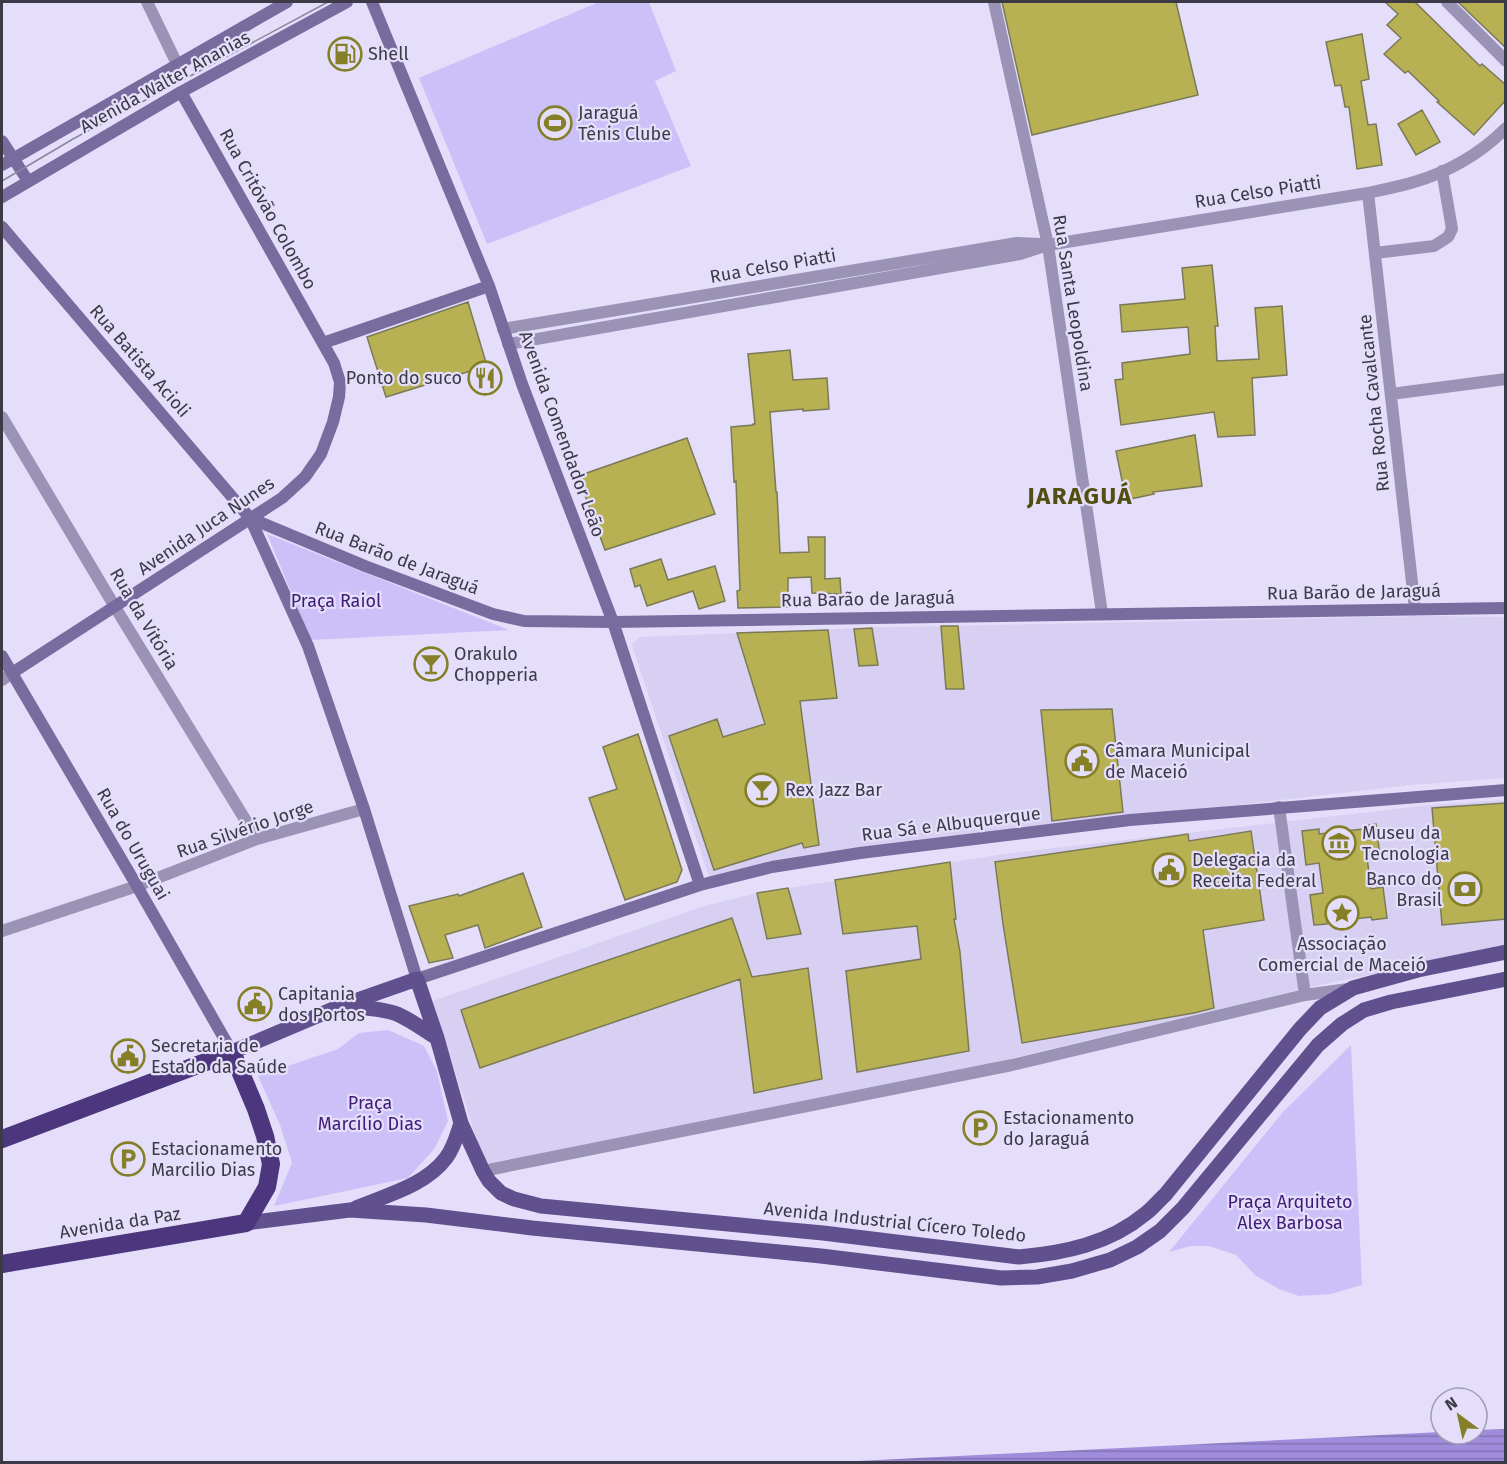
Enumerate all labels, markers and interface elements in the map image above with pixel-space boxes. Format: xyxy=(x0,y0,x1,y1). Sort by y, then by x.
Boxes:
street label: Avenida Walter Ananias xyxy=(76,26,254,138)
fuel station icon: Shell xyxy=(327,36,363,72)
place label: Shell xyxy=(368,43,409,65)
place label: Jaraguá Tênis Clube xyxy=(578,102,671,145)
sports icon: Jaraguá Tênis Clube xyxy=(537,105,573,141)
street label: Rua Critóvão Colombo xyxy=(215,125,321,293)
street label: Rua Celso Piatti xyxy=(1193,171,1323,213)
street label: Rua Santa Leopoldina xyxy=(1048,213,1098,393)
street label: Rua Celso Piatti xyxy=(708,244,838,288)
street label: Rua Batista Acioli xyxy=(85,300,195,422)
street label: Rua Rocha Cavalcante xyxy=(1354,313,1394,493)
street label: Avenida Comendador Leão xyxy=(514,328,610,540)
restaurant icon: Ponto do suco xyxy=(467,360,503,396)
place label: Ponto do suco xyxy=(346,367,462,389)
street label: Avenida Juca Nunes xyxy=(133,472,279,580)
district label: JARAGUÁ xyxy=(1026,481,1133,510)
street label: Rua Barão de Jaraguá xyxy=(312,517,482,599)
street label: Rua da Vitória xyxy=(105,564,183,674)
street label: Rua Barão de Jaraguá xyxy=(1267,579,1441,605)
street label: Rua Barão de Jaraguá xyxy=(781,586,955,612)
park label: Praça Raiol xyxy=(291,590,381,612)
place label: Orakulo Chopperia xyxy=(454,643,538,686)
bar icon: Orakulo Chopperia xyxy=(413,646,449,682)
place label: Câmara Municipal de Maceió xyxy=(1105,740,1250,783)
public building icon: Câmara Municipal de Maceió xyxy=(1064,743,1100,779)
bar icon: Rex Jazz Bar xyxy=(744,772,780,808)
place label: Rex Jazz Bar xyxy=(785,779,882,801)
street label: Rua do Uruguai xyxy=(92,784,174,904)
street label: Rua Silvério Jorge xyxy=(174,795,316,863)
street label: Rua Sá e Albuquerque xyxy=(860,802,1042,846)
place label: Museu da Tecnologia xyxy=(1362,822,1450,865)
museum icon: Museu da Tecnologia xyxy=(1321,825,1357,861)
place label: Delegacia da Receita Federal xyxy=(1192,849,1316,892)
public building icon: Delegacia da Receita Federal xyxy=(1151,852,1187,888)
place label: Banco do Brasil xyxy=(1366,868,1442,911)
bank icon: Banco do Brasil xyxy=(1447,871,1483,907)
place icon: Associação Comercial de Maceió xyxy=(1324,895,1360,931)
place label: Associação Comercial de Maceió xyxy=(1258,933,1426,976)
place label: Capitania dos Portos xyxy=(278,983,365,1026)
public building icon: Capitania dos Portos xyxy=(237,986,273,1022)
place label: Secretaria de Estado da Saúde xyxy=(151,1035,287,1078)
public building icon: Secretaria de Estado da Saúde xyxy=(110,1038,146,1074)
park label: Praça Marcílio Dias xyxy=(318,1092,422,1135)
place label: Estacionamento do Jaraguá xyxy=(1003,1107,1134,1150)
parking icon: Estacionamento do Jaraguá xyxy=(962,1110,998,1146)
place label: Estacionamento Marcilio Dias xyxy=(151,1138,282,1181)
parking icon: Estacionamento Marcilio Dias xyxy=(110,1141,146,1177)
park label: Praça Arquiteto Alex Barbosa xyxy=(1227,1191,1353,1234)
street label: Avenida Industrial Cícero Toledo xyxy=(763,1197,1027,1247)
street label: Avenida da Paz xyxy=(58,1203,182,1243)
north arrow xyxy=(1429,1386,1489,1446)
text: N xyxy=(1441,1393,1461,1415)

